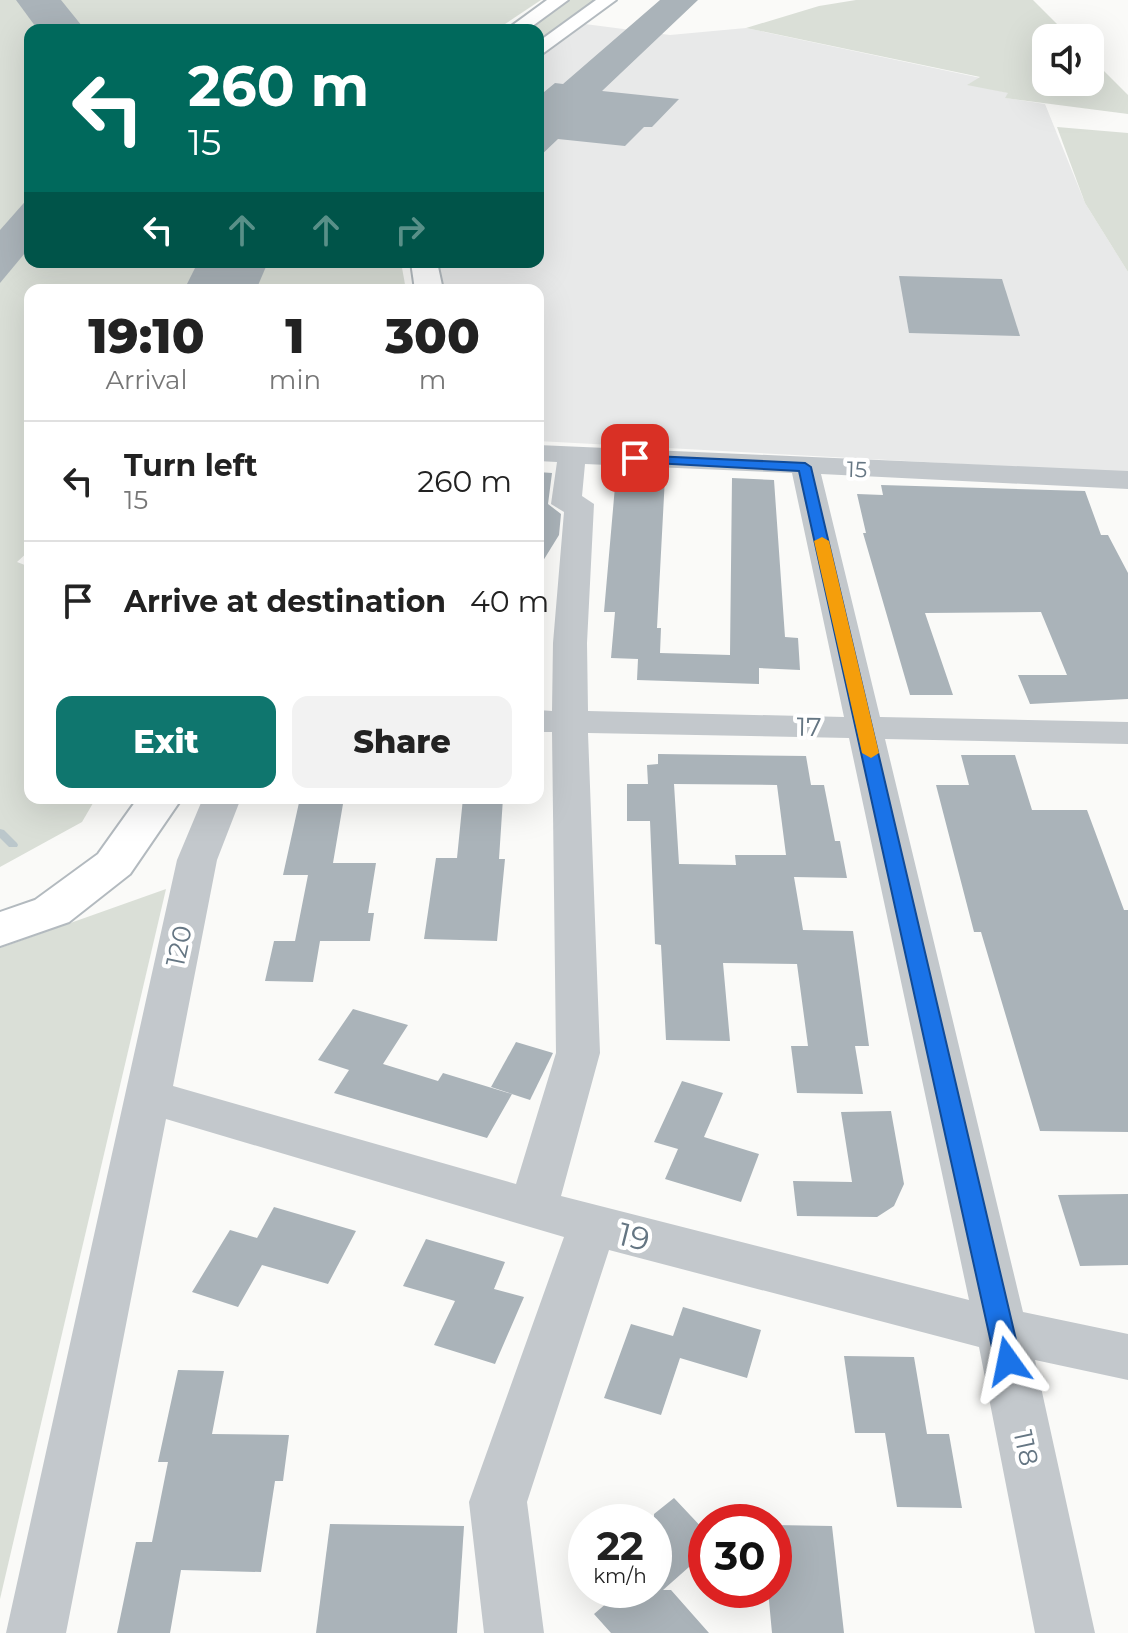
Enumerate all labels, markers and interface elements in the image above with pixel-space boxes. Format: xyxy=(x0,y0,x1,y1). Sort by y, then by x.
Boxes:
map controls xyxy=(1032,24,1104,96)
button: sound xyxy=(1032,24,1104,96)
text: 260 m xyxy=(188,52,369,120)
icon: left xyxy=(56,56,160,160)
text: 15 xyxy=(188,120,221,164)
icon: left xyxy=(136,208,180,252)
icon: ahead xyxy=(220,208,264,252)
icon: ahead xyxy=(304,208,348,252)
icon: right xyxy=(388,208,432,252)
text: 19:10 xyxy=(88,307,205,365)
text: 1 xyxy=(285,307,305,365)
text: 300 xyxy=(385,307,480,365)
text: Arrival xyxy=(105,364,187,396)
text: min xyxy=(269,364,321,396)
text: m xyxy=(419,364,446,396)
pin xyxy=(601,424,669,492)
icon: arrive xyxy=(613,436,657,480)
text: Turn left xyxy=(124,447,257,484)
street label: 15 xyxy=(846,456,868,483)
icon: left xyxy=(56,459,100,503)
text: 260 m xyxy=(417,463,512,500)
text: 15 xyxy=(124,484,148,516)
icon: arrive xyxy=(56,579,100,623)
text: Arrive at destination xyxy=(124,583,446,620)
text: 40 m xyxy=(470,583,549,620)
button: Exit xyxy=(56,696,276,788)
button: Share xyxy=(292,696,512,788)
street label: 17 xyxy=(796,711,822,743)
street label: 120 xyxy=(159,922,199,970)
street label: 19 xyxy=(614,1214,654,1259)
position arrow xyxy=(966,1319,1050,1403)
street label: 118 xyxy=(1007,1427,1045,1469)
speed limit sign: 30 xyxy=(688,1504,792,1608)
text: 22 xyxy=(596,1521,644,1570)
text: km/h xyxy=(593,1564,647,1588)

